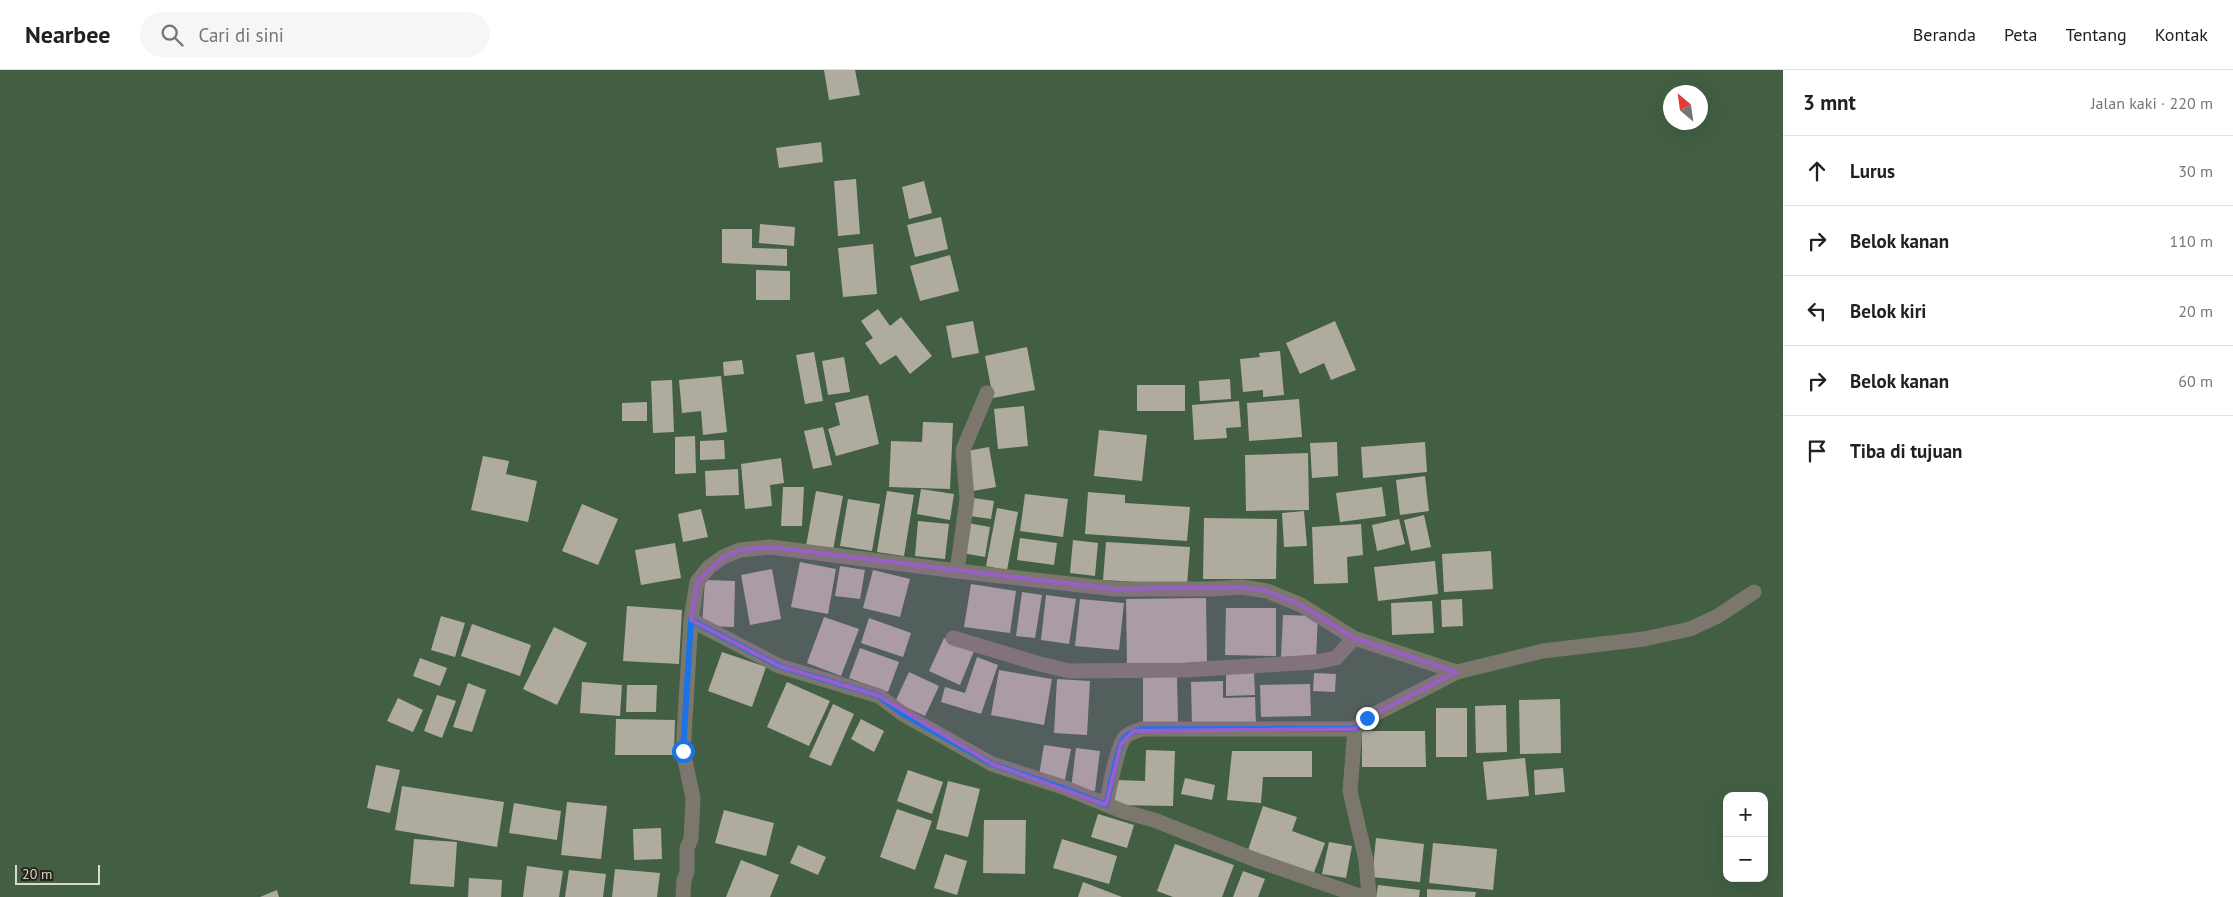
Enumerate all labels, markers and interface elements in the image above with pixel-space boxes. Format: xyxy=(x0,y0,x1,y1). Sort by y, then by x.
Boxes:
search box xyxy=(140,12,490,57)
text: Nearbee xyxy=(25,19,110,50)
icon: search xyxy=(158,21,186,49)
text: Cari di sini xyxy=(198,23,284,47)
text: Beranda xyxy=(1913,23,1976,46)
text: Peta xyxy=(2004,23,2038,46)
text: Tentang xyxy=(2066,23,2127,46)
text: Kontak xyxy=(2155,23,2208,46)
north arrow xyxy=(1663,85,1708,130)
text: 3 mnt xyxy=(1803,89,1856,116)
text: Jalan kaki · 220 m xyxy=(2091,93,2213,113)
icon: ahead xyxy=(1803,157,1831,185)
text: Lurus xyxy=(1850,159,1895,183)
text: 30 m xyxy=(2178,161,2213,181)
icon: right xyxy=(1803,227,1831,255)
text: Belok kanan xyxy=(1850,229,1949,253)
text: 110 m xyxy=(2170,231,2213,251)
icon: left xyxy=(1803,297,1831,325)
text: Belok kiri xyxy=(1850,299,1926,323)
text: 20 m xyxy=(2178,301,2213,321)
icon: right xyxy=(1803,367,1831,395)
text: Belok kanan xyxy=(1850,369,1949,393)
text: 60 m xyxy=(2178,371,2213,391)
icon: arrive xyxy=(1803,437,1831,465)
text: Tiba di tujuan xyxy=(1850,439,1962,463)
route end xyxy=(1356,707,1379,730)
route start xyxy=(672,740,695,763)
map controls xyxy=(1723,792,1768,882)
button: + xyxy=(1723,792,1768,837)
button: − xyxy=(1723,837,1768,882)
scale bar xyxy=(15,862,100,885)
text: 20 m xyxy=(22,865,52,883)

